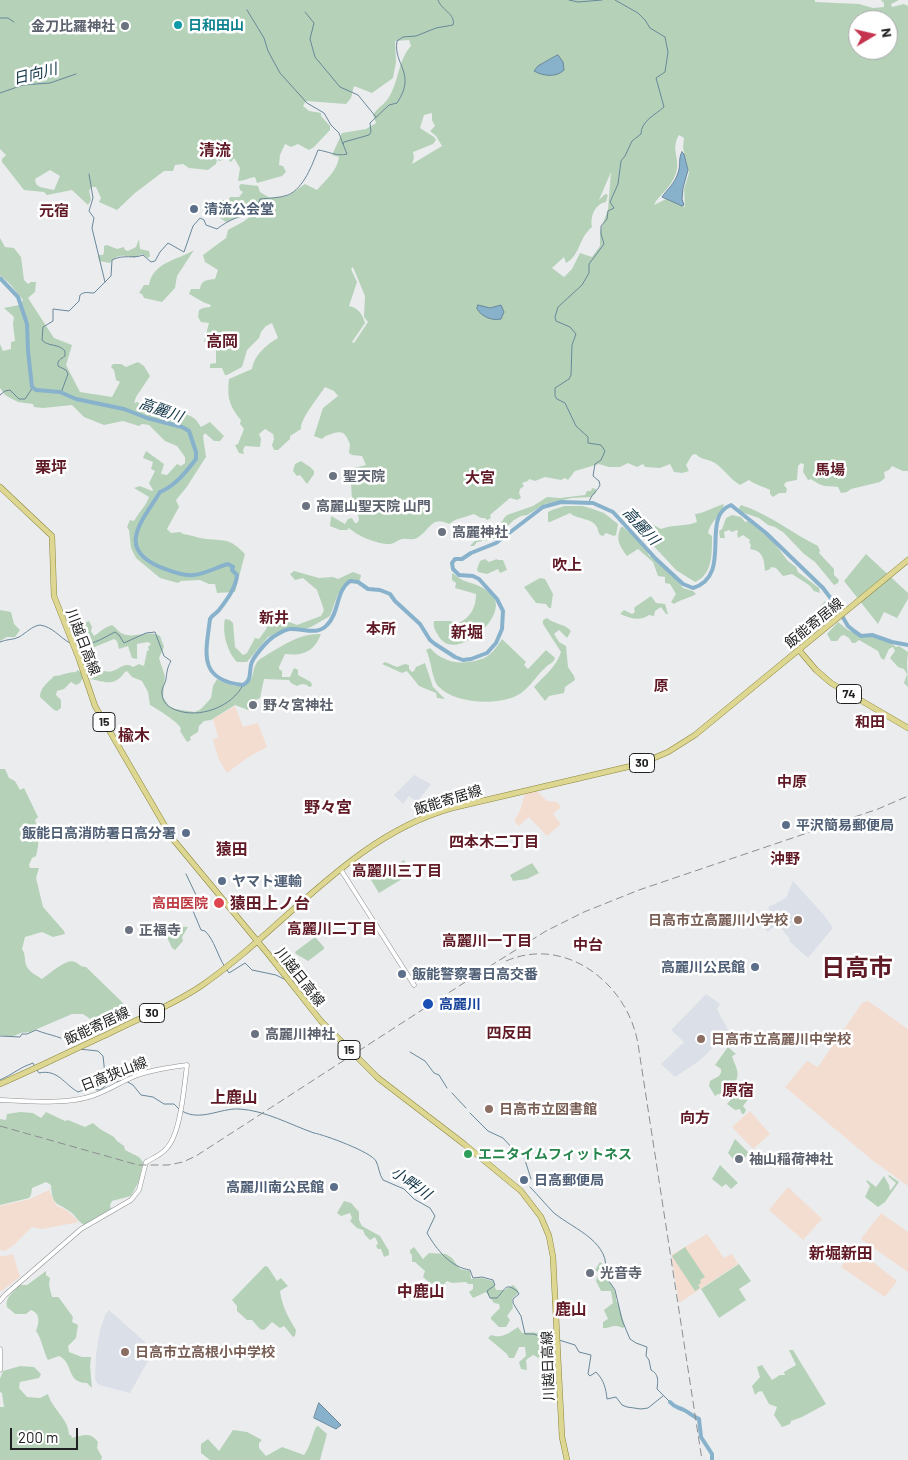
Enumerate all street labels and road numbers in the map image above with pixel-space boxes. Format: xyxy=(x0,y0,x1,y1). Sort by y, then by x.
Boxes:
street label: 飯能寄居線 xyxy=(782,594,846,652)
street label: 川越日高線 xyxy=(63,606,103,678)
road number: 74 xyxy=(836,684,862,704)
road number: 15 xyxy=(93,712,115,732)
road number: 30 xyxy=(630,754,654,772)
street label: 飯能寄居線 xyxy=(412,782,484,818)
street label: 川越日高線 xyxy=(272,944,328,1010)
street label: 飯能寄居線 xyxy=(62,1004,132,1048)
road number: 30 xyxy=(140,1004,164,1022)
road number: 15 xyxy=(338,1040,360,1060)
street label: 日高狭山線 xyxy=(78,1054,150,1094)
street label: 川越日高線 xyxy=(538,1331,558,1401)

